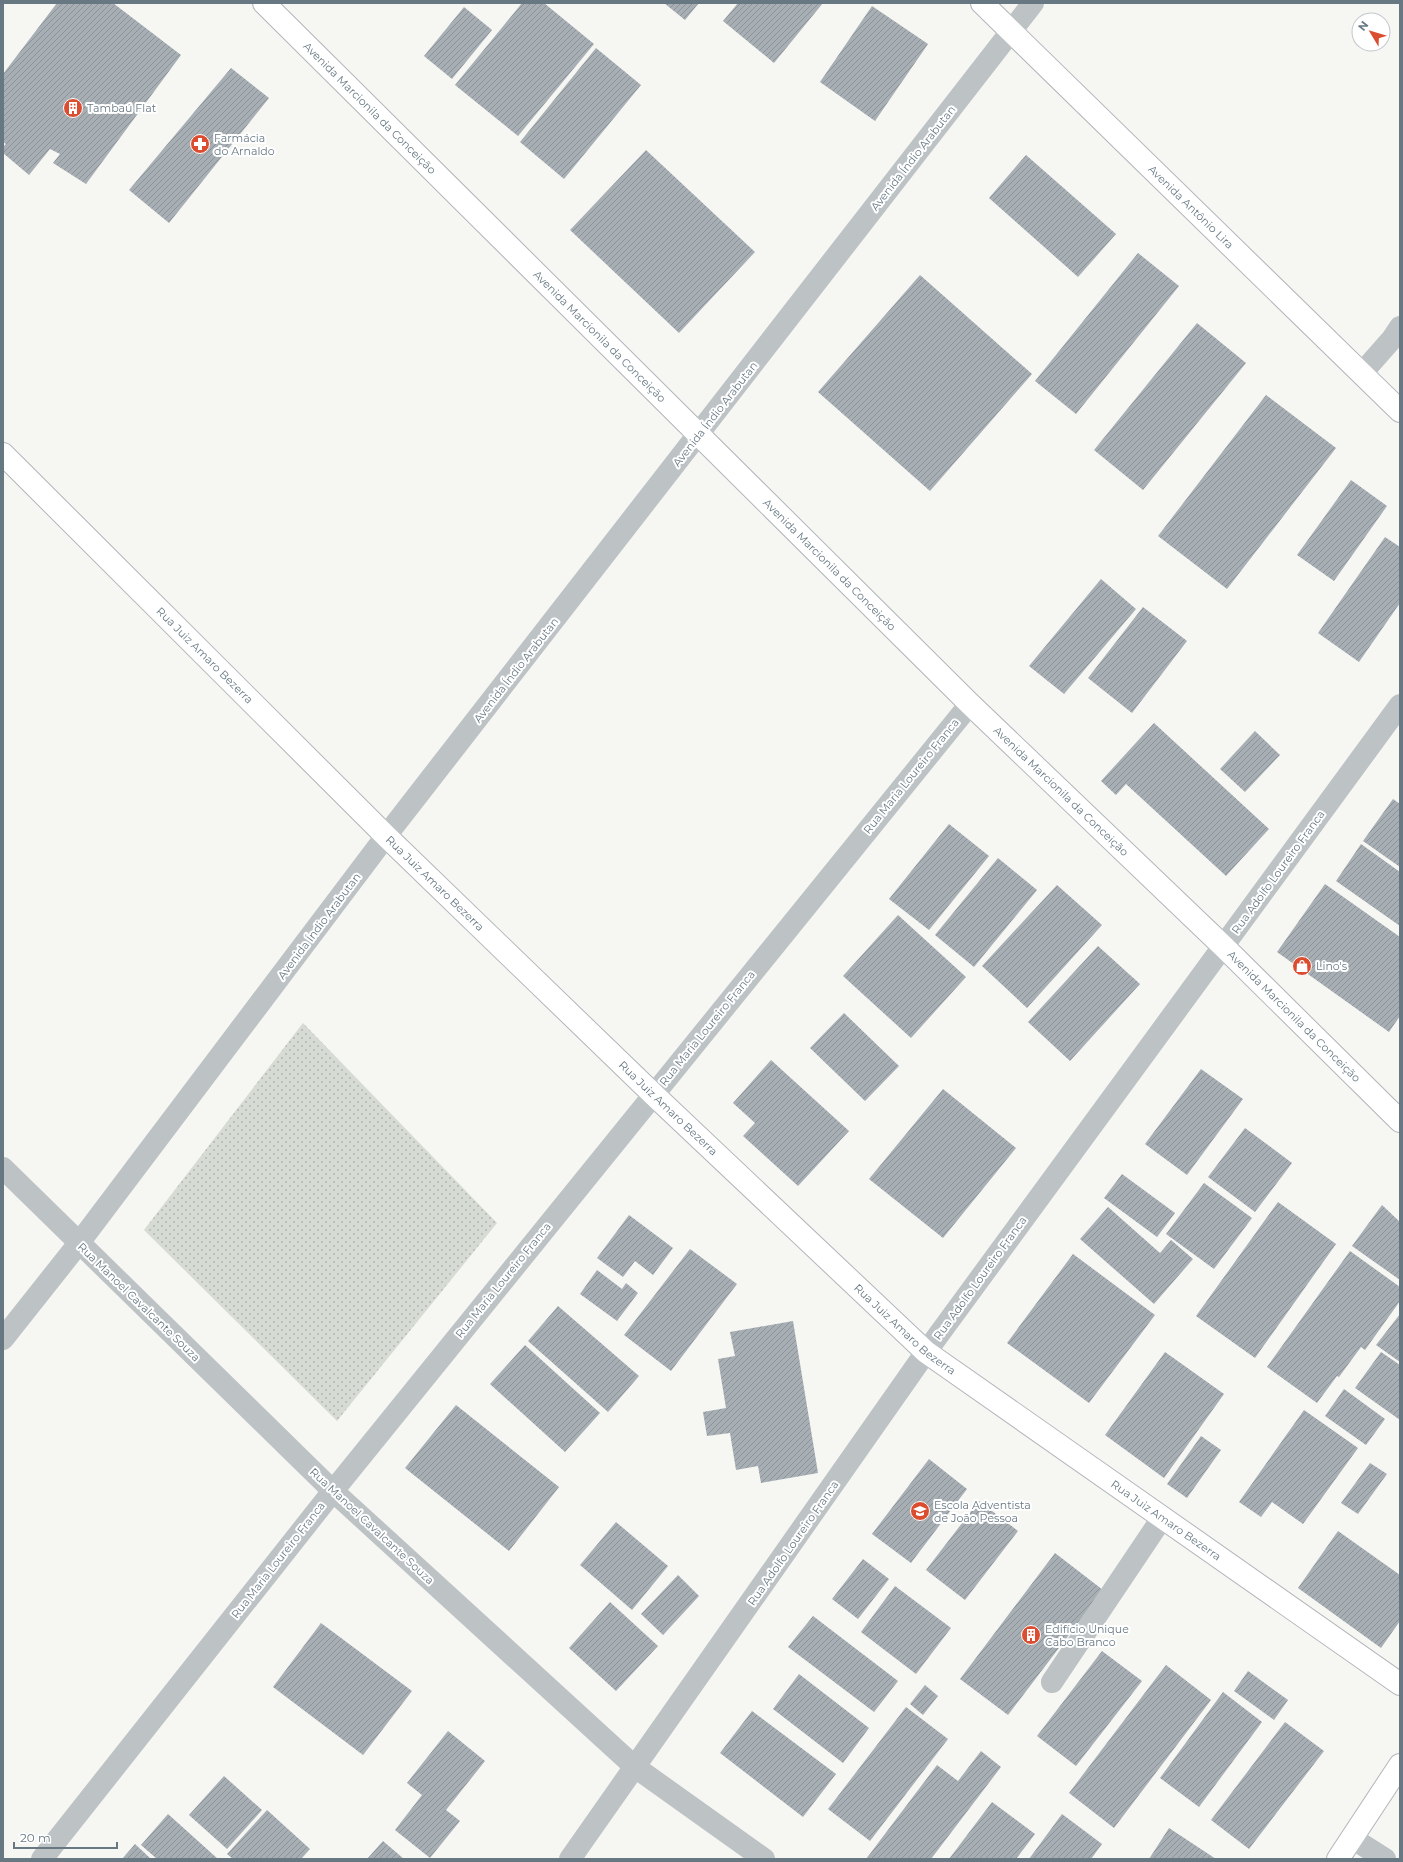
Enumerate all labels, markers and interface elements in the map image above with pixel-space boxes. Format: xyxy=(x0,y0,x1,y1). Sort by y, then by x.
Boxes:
north arrow xyxy=(1351,12,1391,52)
text: N xyxy=(1355,18,1371,34)
street label: Avenida Marcionila da Conceição xyxy=(300,39,439,177)
building icon: Tambaú Flat xyxy=(62,97,84,119)
place label: Tambaú Flat xyxy=(87,101,157,115)
street label: Avenida Índio Arabutan xyxy=(868,103,958,213)
place label: Farmácia do Arnaldo xyxy=(214,131,275,158)
pharmacy icon: Farmácia do Arnaldo xyxy=(189,133,211,155)
street label: Avenida Antônio Lira xyxy=(1145,162,1237,252)
street label: Avenida Marcionila da Conceição xyxy=(530,267,669,405)
street label: Avenida Índio Arabutan xyxy=(670,359,760,469)
street label: Avenida Marcionila da Conceição xyxy=(760,496,899,634)
street label: Rua Juiz Amaro Bezerra xyxy=(153,604,256,707)
street label: Avenida Índio Arabutan xyxy=(471,615,561,725)
street label: Rua Maria Loureiro Franca xyxy=(860,715,962,837)
street label: Avenida Marcionila da Conceição xyxy=(991,723,1132,859)
street label: Rua Adolfo Loureiro Franca xyxy=(1228,807,1328,937)
street label: Rua Juiz Amaro Bezerra xyxy=(383,833,487,934)
street label: Avenida Índio Arabutan xyxy=(274,870,364,982)
street label: Avenida Marcionila da Conceição xyxy=(1225,948,1364,1085)
shop icon: Lino's xyxy=(1291,955,1313,977)
place label: Lino's xyxy=(1316,959,1348,973)
street label: Rua Maria Loureiro Franca xyxy=(656,967,758,1089)
street label: Rua Juiz Amaro Bezerra xyxy=(616,1058,721,1158)
street label: Rua Adolfo Loureiro Franca xyxy=(930,1213,1030,1343)
street label: Rua Maria Loureiro Franca xyxy=(452,1219,554,1341)
street label: Rua Manoel Cavalcante Souza xyxy=(75,1240,203,1364)
street label: Rua Juiz Amaro Bezerra xyxy=(851,1281,958,1378)
street label: Rua Manoel Cavalcante Souza xyxy=(307,1465,437,1587)
street label: Rua Juiz Amaro Bezerra xyxy=(1108,1477,1224,1564)
street label: Rua Adolfo Loureiro Franca xyxy=(744,1478,842,1608)
place label: Escola Adventista de João Pessoa xyxy=(934,1498,1031,1525)
street label: Rua Maria Loureiro Franca xyxy=(228,1499,328,1621)
school or university icon: Escola Adventista de João Pessoa xyxy=(909,1500,931,1522)
place label: Edifício Unique Cabo Branco xyxy=(1045,1622,1129,1649)
building icon: Edifício Unique Cabo Branco xyxy=(1020,1624,1042,1646)
scale bar xyxy=(14,1824,117,1850)
text: 20 m xyxy=(20,1830,51,1845)

